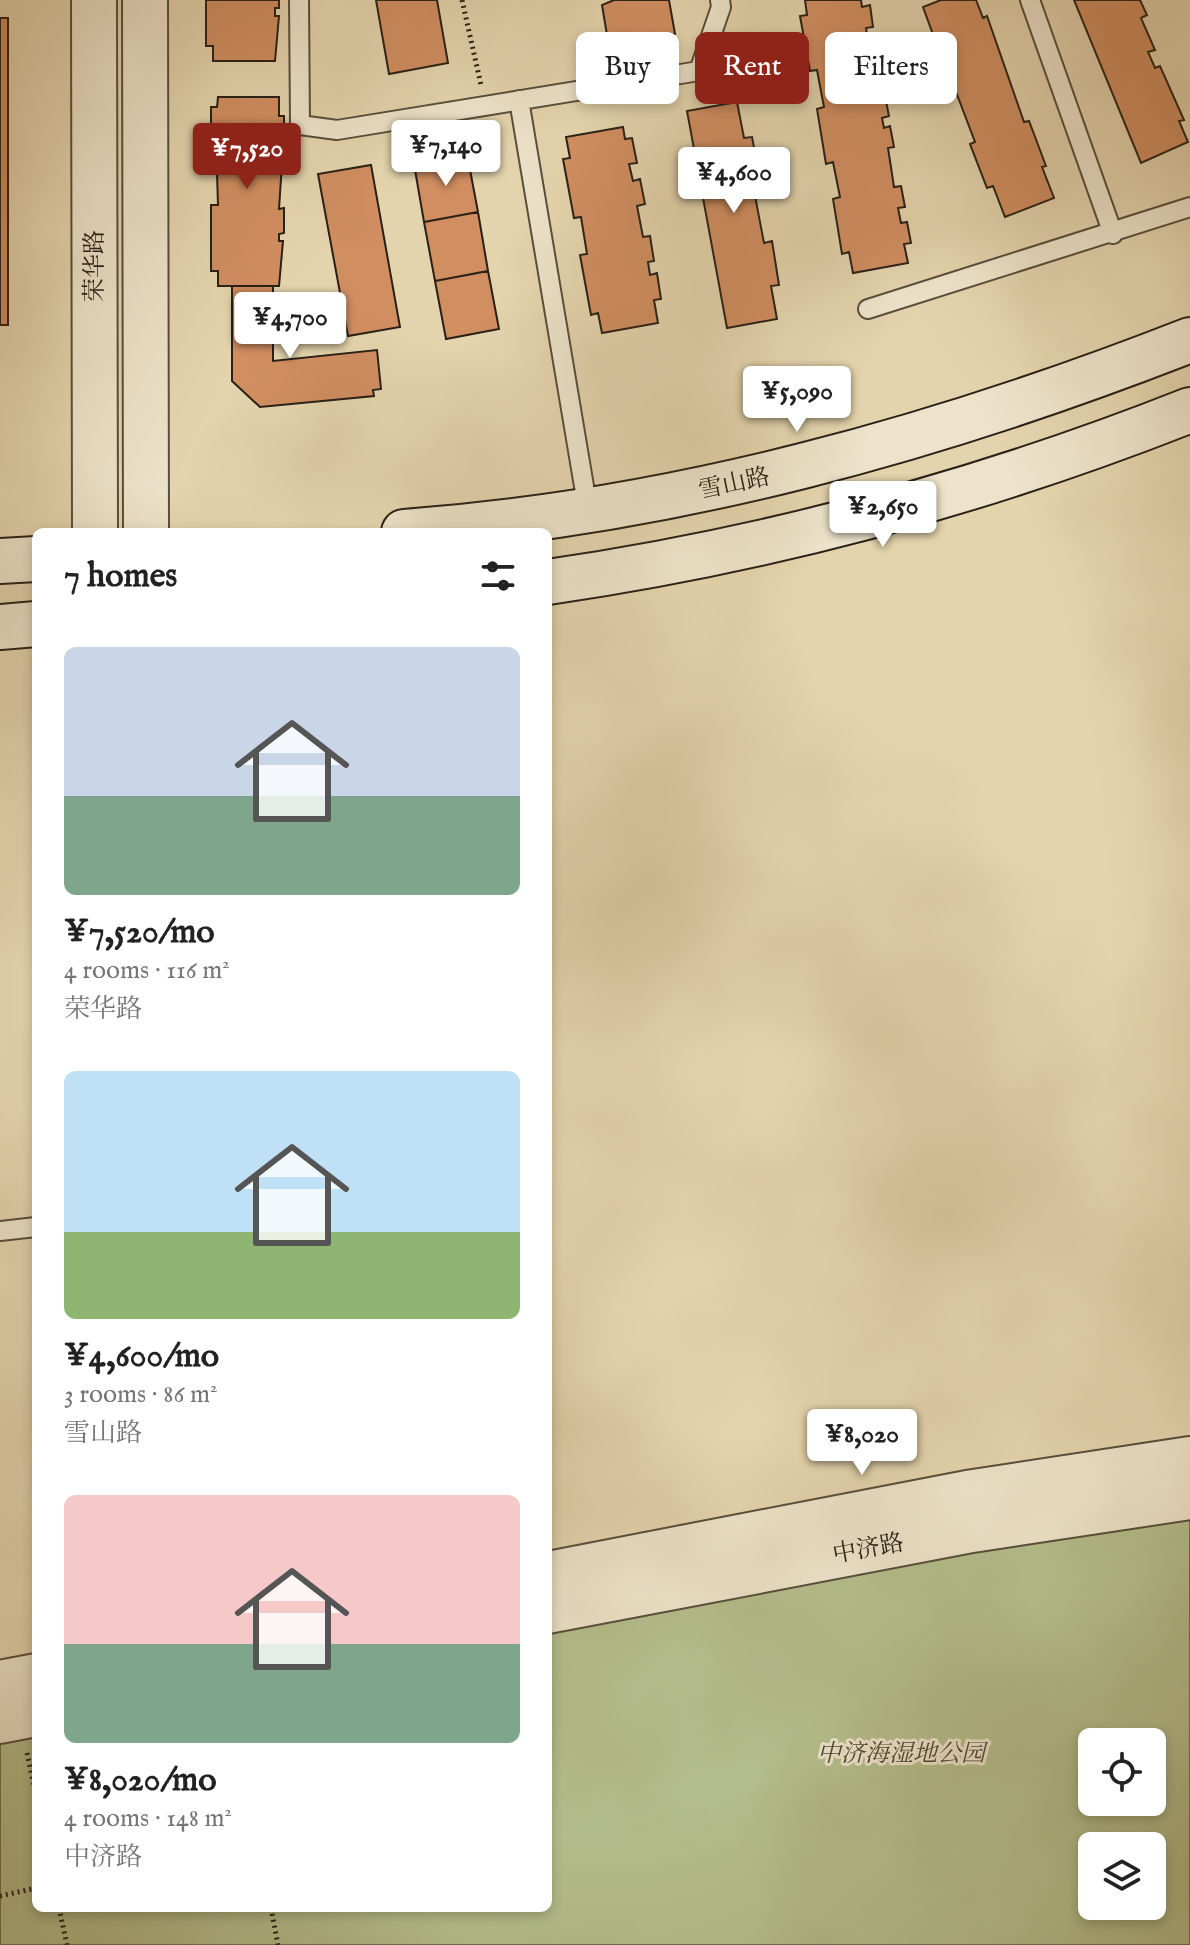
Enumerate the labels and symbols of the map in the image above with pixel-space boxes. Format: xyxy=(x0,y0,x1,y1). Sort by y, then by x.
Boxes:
pin: ¥7,140 xyxy=(381,120,511,188)
pin: ¥7,520 xyxy=(182,123,312,191)
pin: ¥4,600 xyxy=(669,147,799,215)
street label: 荣华路 xyxy=(80,230,111,302)
pin: ¥4,700 xyxy=(225,292,355,360)
pin: ¥5,090 xyxy=(732,366,862,434)
street label: 雪山路 xyxy=(696,462,773,507)
pin: ¥2,650 xyxy=(818,481,948,549)
pin: ¥8,020 xyxy=(797,1409,927,1477)
street label: 中济路 xyxy=(830,1528,906,1571)
park label: 中济海湿地公园 xyxy=(817,1739,989,1770)

